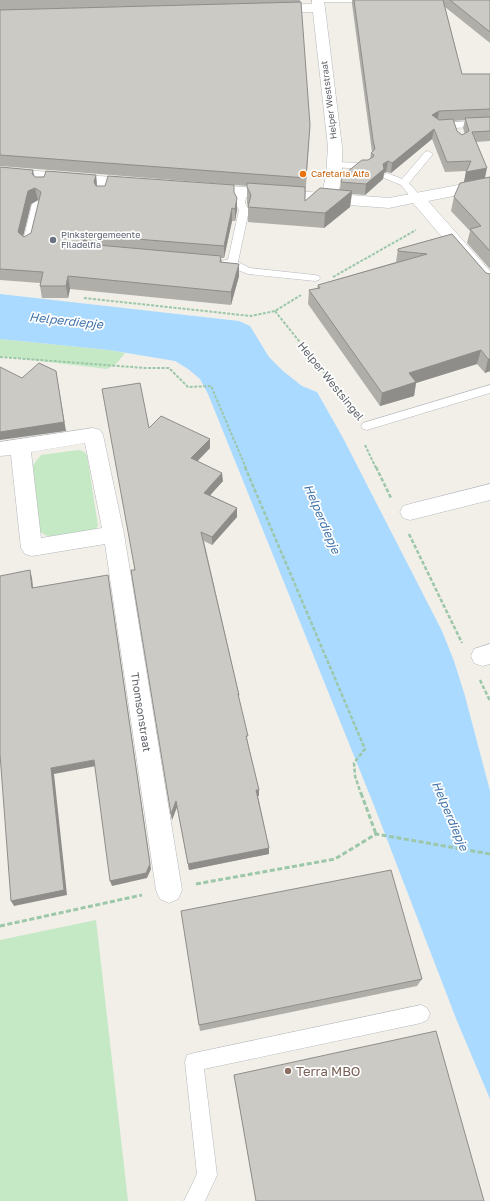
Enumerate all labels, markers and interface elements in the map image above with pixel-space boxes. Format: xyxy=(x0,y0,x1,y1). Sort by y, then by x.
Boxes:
street label: Helper Weststraat xyxy=(318,60,339,140)
place label: Cafetaria Alfa xyxy=(311,168,369,179)
marker: Cafetaria Alfa xyxy=(298,169,308,179)
place label: Pinkstergemeente Filadelfia xyxy=(61,229,140,250)
marker: Pinkstergemeente Filadelfia xyxy=(48,235,58,245)
water label: Helperdiepje xyxy=(29,309,105,332)
street label: Helper Westsingel xyxy=(296,339,367,423)
water label: Helperdiepje xyxy=(301,482,344,557)
street label: Thomsonstraat xyxy=(129,671,154,753)
water label: Helperdiepje xyxy=(429,779,472,854)
place label: Terra MBO xyxy=(296,1063,360,1079)
marker: Terra MBO xyxy=(283,1066,293,1076)

